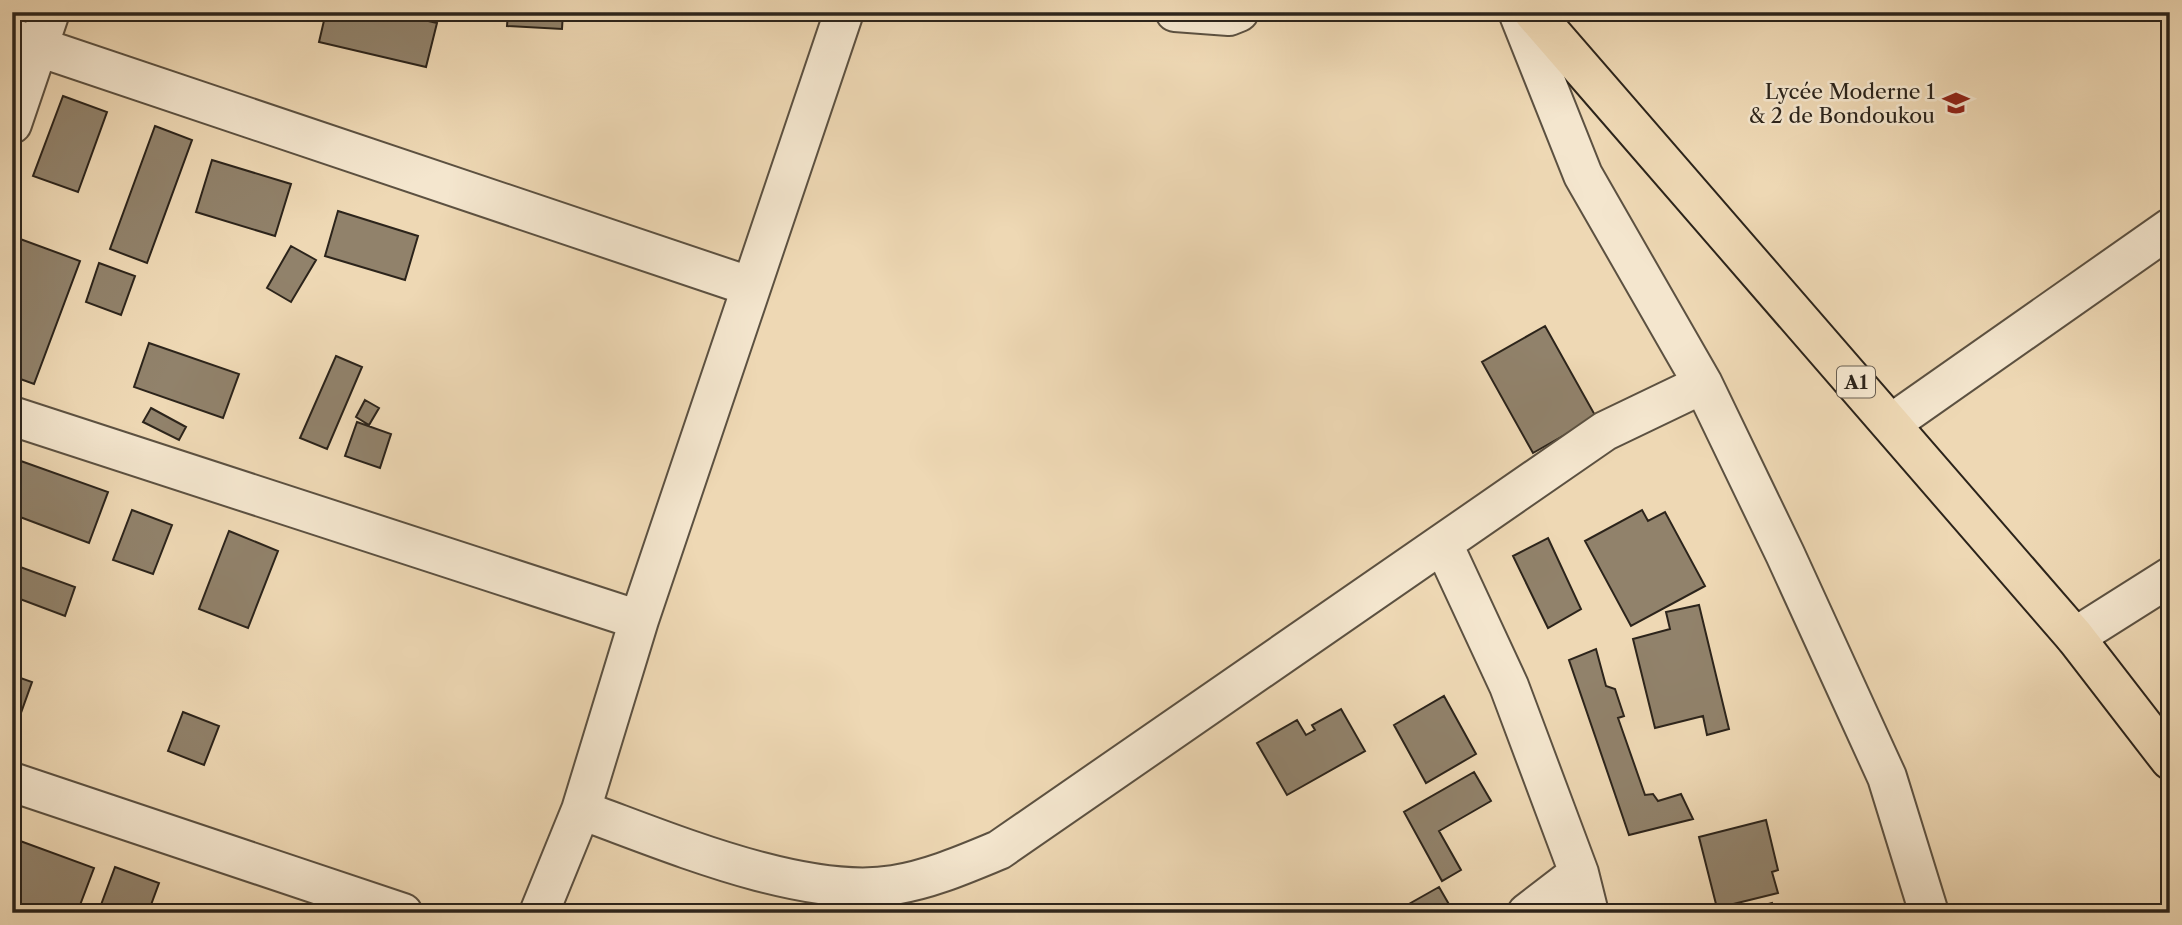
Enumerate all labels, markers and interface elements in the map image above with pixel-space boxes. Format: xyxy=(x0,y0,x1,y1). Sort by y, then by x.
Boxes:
place label: Lycée Moderne 1 & 2 de Bondoukou xyxy=(1748,79,1935,128)
school or university icon: Lycée Moderne 1 & 2 de Bondoukou xyxy=(1941,88,1971,118)
road number: A1 xyxy=(1837,366,1875,398)

